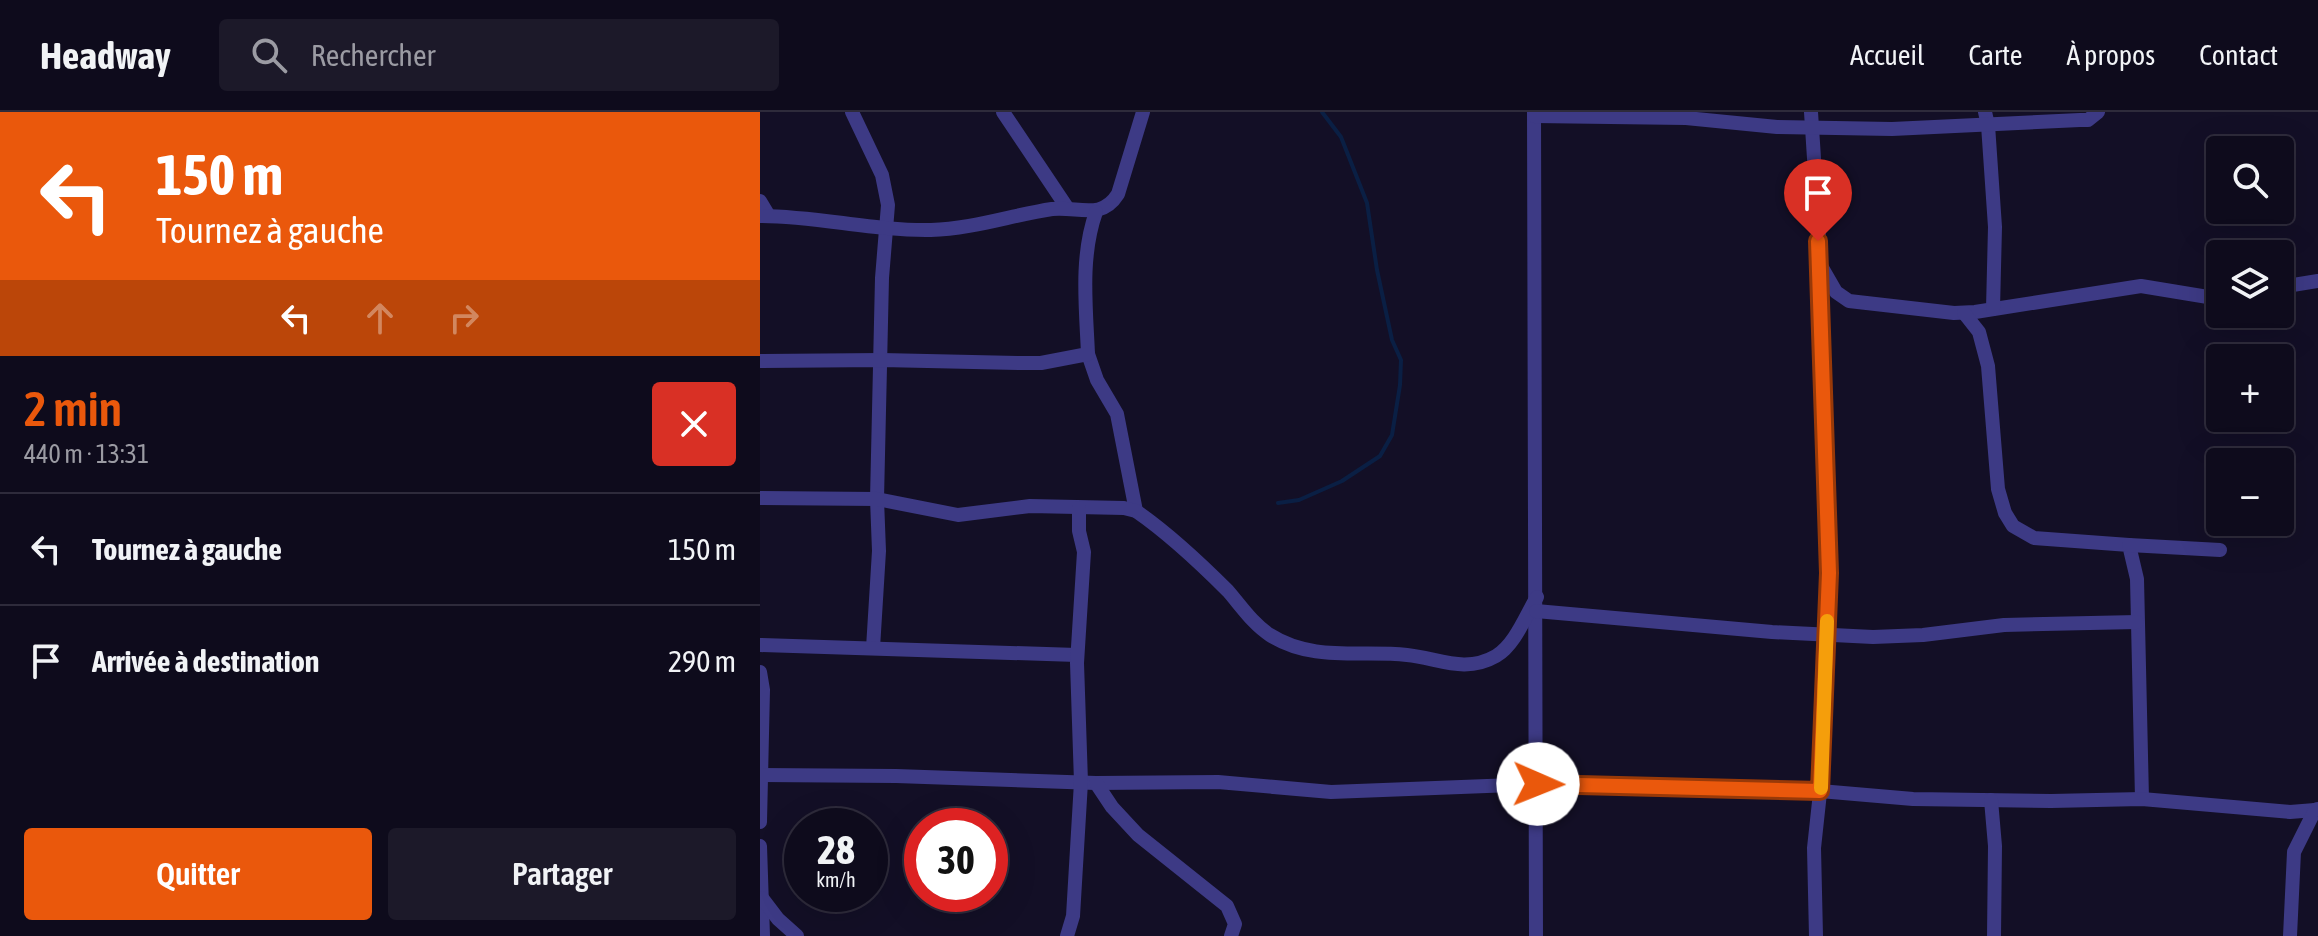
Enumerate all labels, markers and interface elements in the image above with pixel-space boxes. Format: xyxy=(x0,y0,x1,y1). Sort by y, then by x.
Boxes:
search box xyxy=(219,19,779,91)
icon: search xyxy=(247,33,291,77)
text: Headway xyxy=(40,34,171,77)
text: Rechercher xyxy=(311,38,435,72)
text: Accueil xyxy=(1850,39,1924,71)
text: Carte xyxy=(1968,39,2023,71)
text: À propos xyxy=(2067,39,2155,71)
text: Contact xyxy=(2199,39,2278,71)
map controls xyxy=(2206,136,2294,536)
button: search xyxy=(2206,136,2294,224)
text: 150 m xyxy=(156,143,283,207)
icon: left xyxy=(24,144,128,248)
pin xyxy=(1784,159,1852,241)
icon: arrive xyxy=(1796,171,1840,215)
text: Tournez à gauche xyxy=(156,209,384,251)
button: layers xyxy=(2206,240,2294,328)
icon: left xyxy=(274,296,318,340)
icon: ahead xyxy=(358,296,402,340)
icon: right xyxy=(442,296,486,340)
button: + xyxy=(2206,344,2294,432)
text: 2 min xyxy=(24,381,122,436)
button: close xyxy=(652,382,736,466)
text: 440 m · 13:31 xyxy=(24,439,149,469)
button: − xyxy=(2206,448,2294,536)
icon: left xyxy=(24,527,68,571)
text: Tournez à gauche xyxy=(92,532,282,566)
text: 150 m xyxy=(668,532,736,566)
icon: arrive xyxy=(24,639,68,683)
text: Arrivée à destination xyxy=(92,644,319,678)
text: 290 m xyxy=(668,644,736,678)
position arrow xyxy=(1496,742,1580,826)
speed limit sign: 30 xyxy=(904,808,1008,912)
text: 28 xyxy=(817,827,855,872)
button: Quitter xyxy=(24,828,372,920)
button: Partager xyxy=(388,828,736,920)
text: km/h xyxy=(816,868,856,891)

